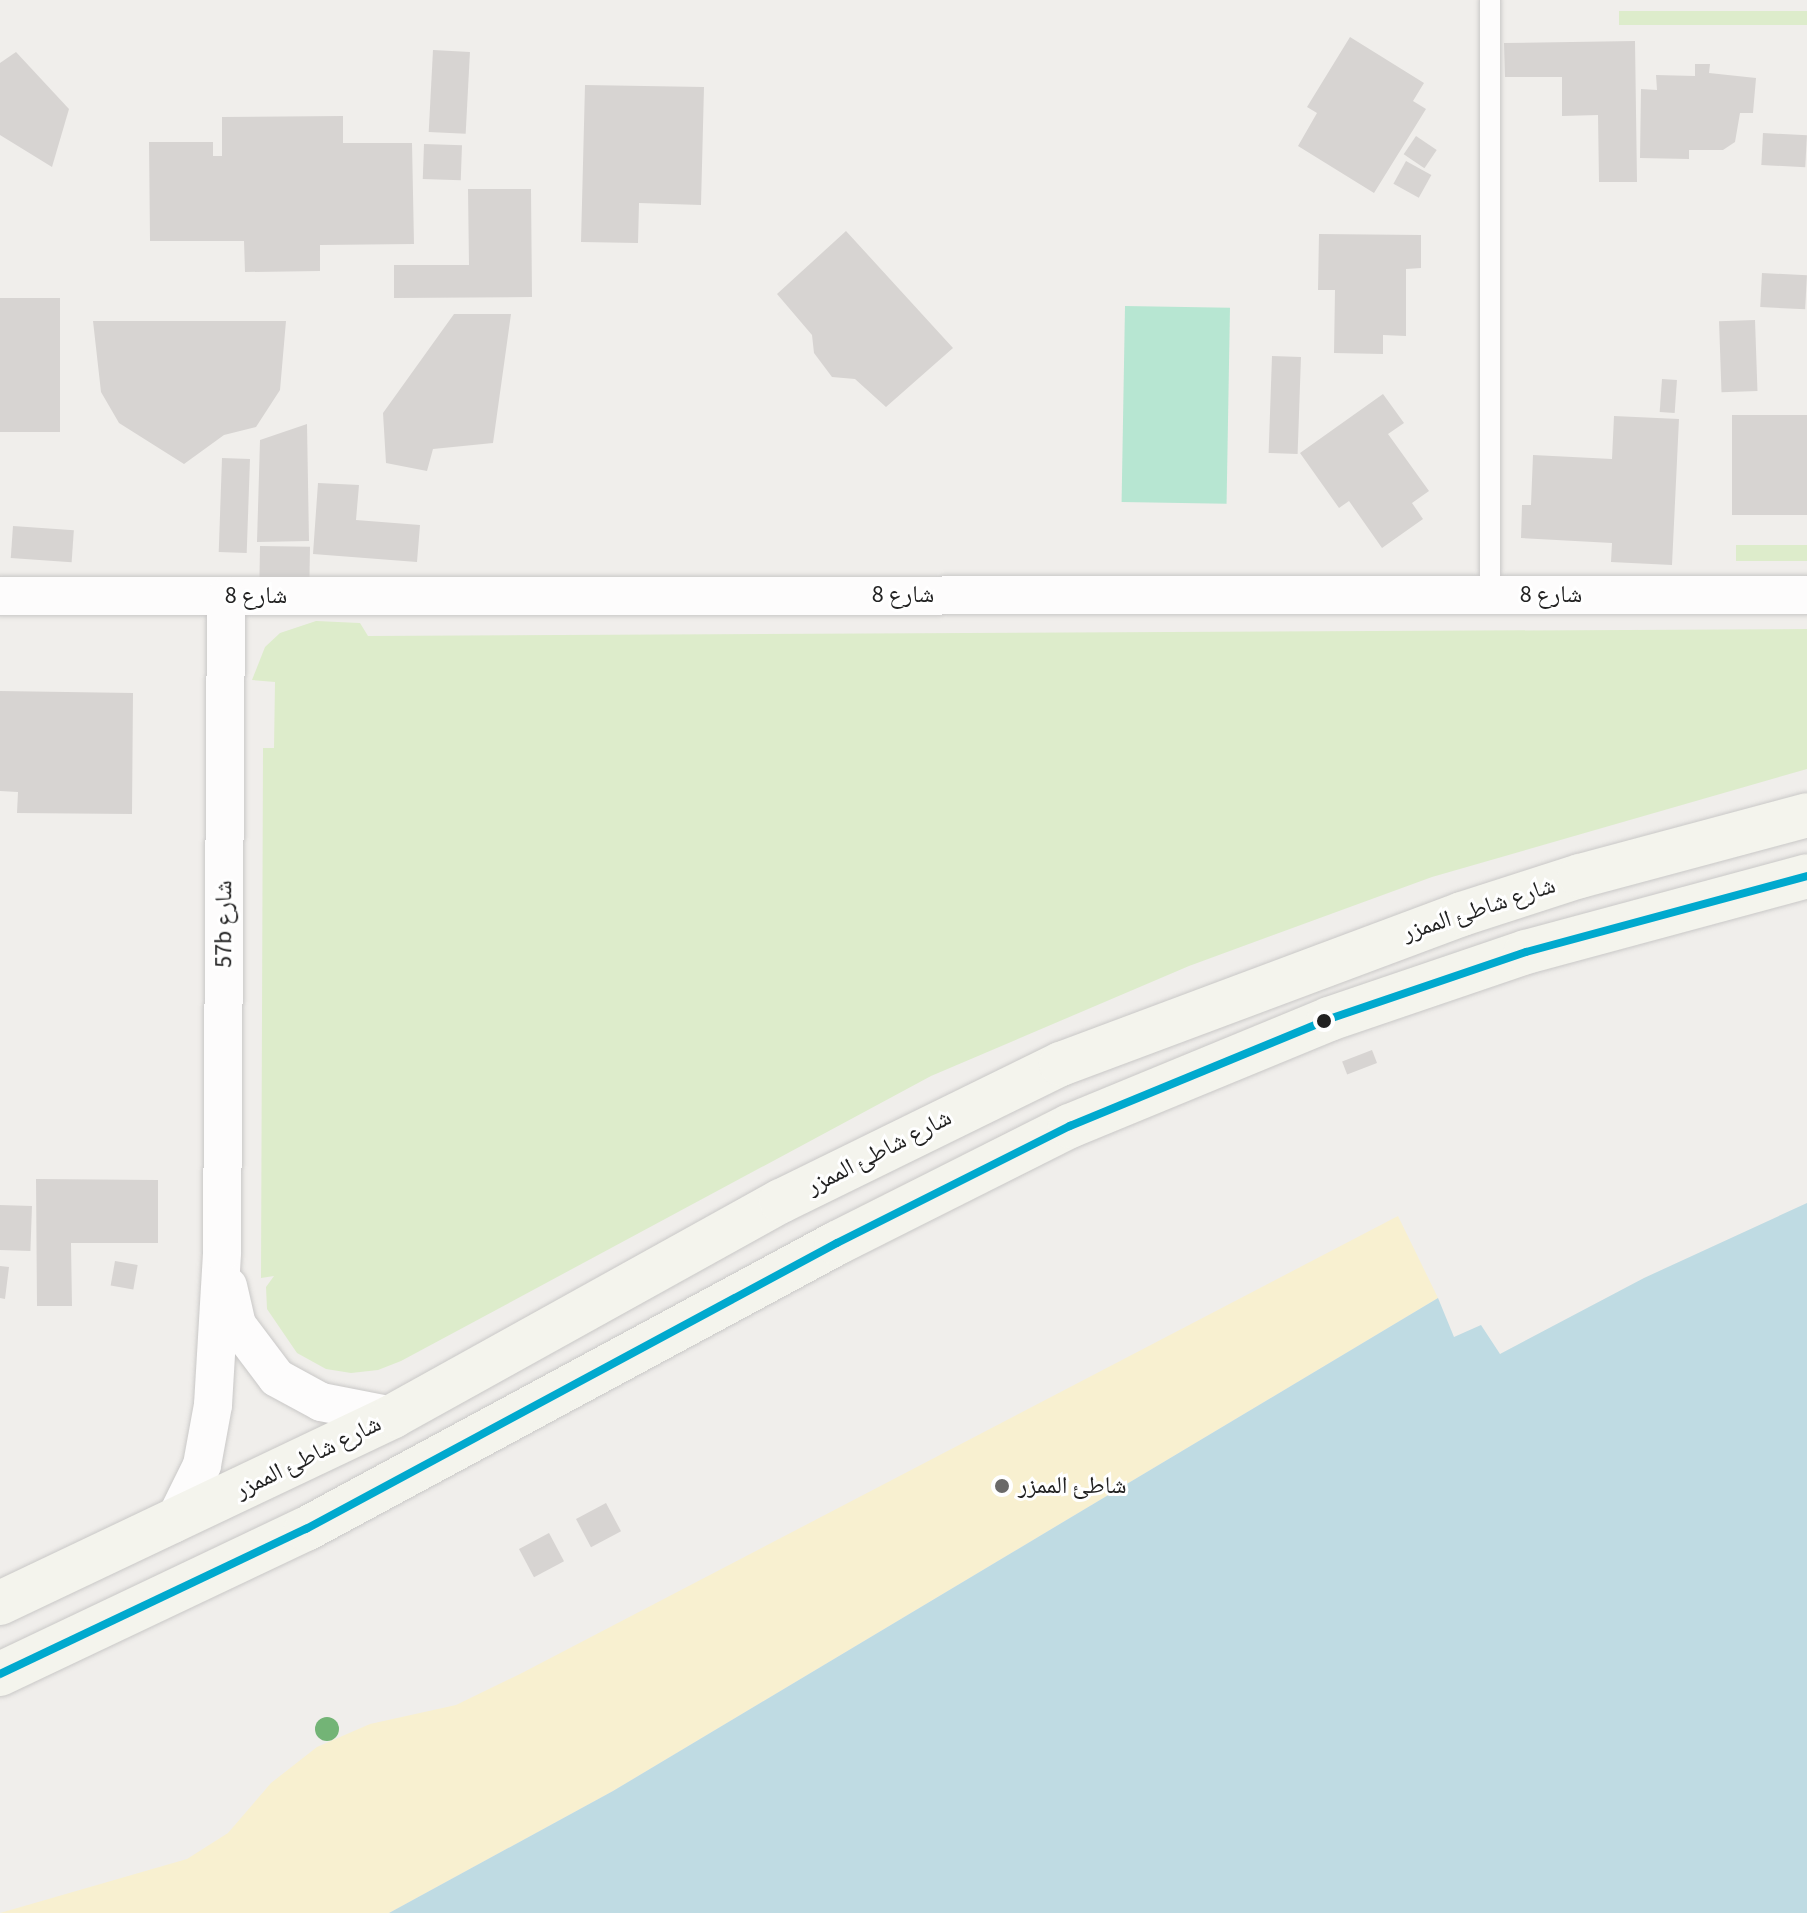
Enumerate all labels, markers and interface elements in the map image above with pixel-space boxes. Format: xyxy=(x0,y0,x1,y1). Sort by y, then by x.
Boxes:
street label: شارع 8 xyxy=(872,581,934,609)
street label: شارع 8 xyxy=(1520,581,1582,609)
street label: شارع 8 xyxy=(225,582,287,610)
street label: شارع شاطئ الممزر xyxy=(1399,871,1559,947)
street label: 57b شارع xyxy=(210,880,238,968)
unlabelled marker xyxy=(1316,1013,1332,1029)
street label: شارع شاطئ الممزر xyxy=(802,1103,956,1201)
street label: شارع شاطئ الممزر xyxy=(230,1409,386,1505)
place label: شاطئ الممزر xyxy=(1018,1472,1127,1500)
marker: شاطئ الممزر xyxy=(993,1477,1011,1495)

